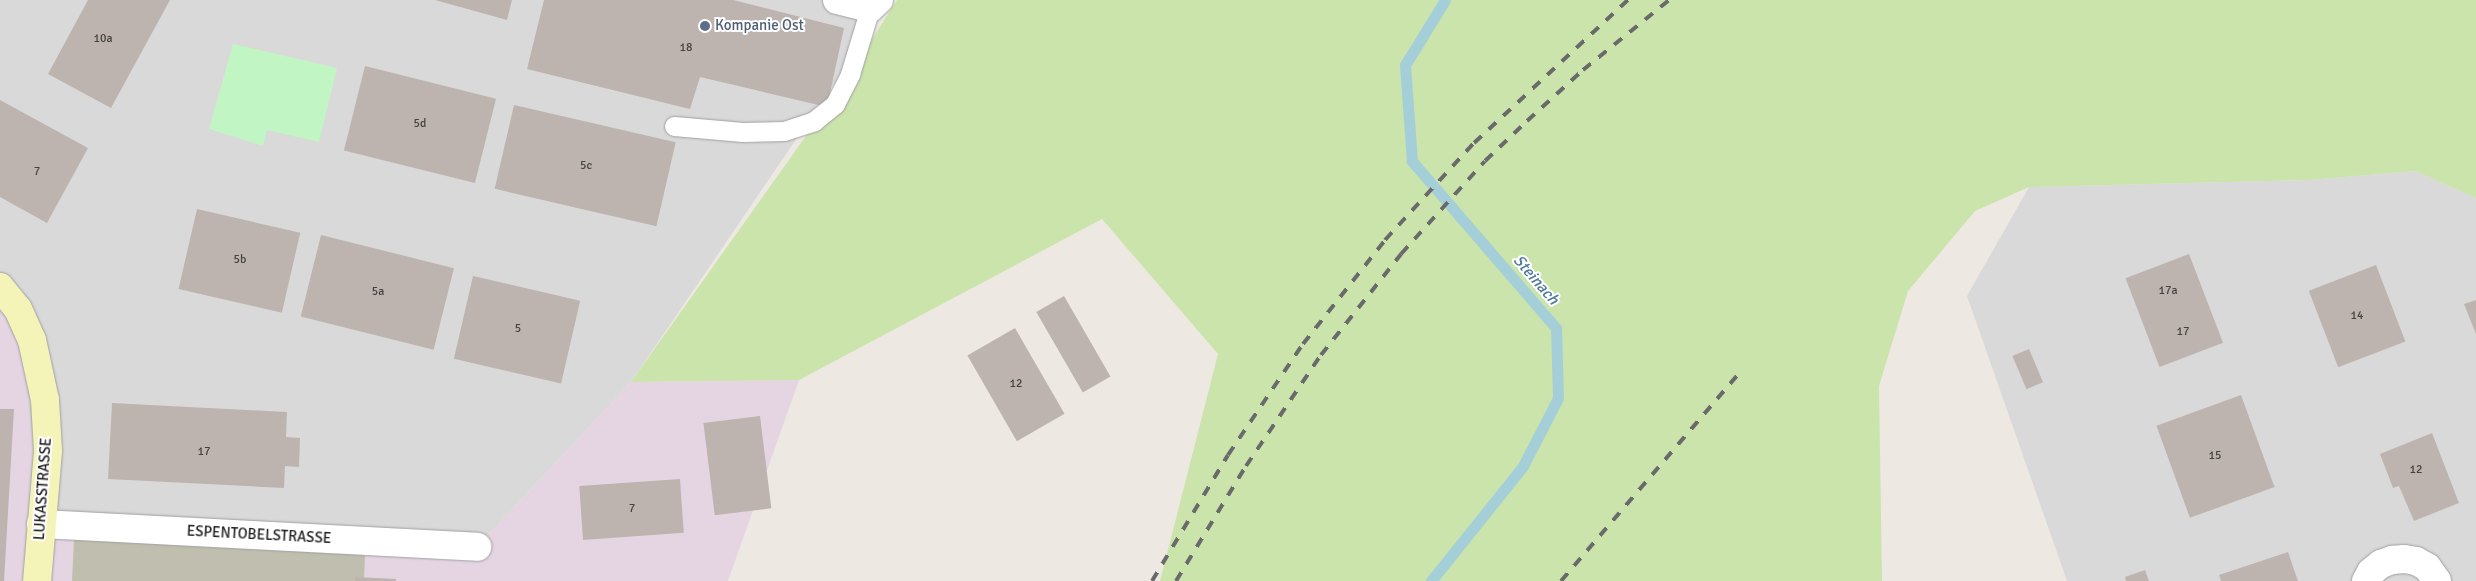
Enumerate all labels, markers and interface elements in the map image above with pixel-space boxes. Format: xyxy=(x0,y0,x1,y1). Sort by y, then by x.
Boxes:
place label: Kompanie Ost xyxy=(715,17,804,35)
marker: Kompanie Ost xyxy=(699,20,711,32)
house number: 10a xyxy=(93,32,113,46)
house number: 18 xyxy=(680,41,692,55)
house number: 5d xyxy=(414,117,426,131)
house number: 5c xyxy=(580,159,592,173)
house number: 7 xyxy=(34,165,40,179)
water label: Steinach xyxy=(1509,251,1563,309)
house number: 5b xyxy=(234,253,246,267)
house number: 17a xyxy=(2158,284,2178,298)
house number: 5a xyxy=(372,285,384,299)
house number: 14 xyxy=(2351,309,2363,323)
house number: 5 xyxy=(515,322,521,336)
house number: 17 xyxy=(2177,325,2189,339)
house number: 12 xyxy=(1010,377,1022,391)
street label: LUKASSTRASSE xyxy=(30,437,56,541)
house number: 17 xyxy=(198,445,210,459)
house number: 15 xyxy=(2209,449,2221,463)
house number: 12 xyxy=(2410,463,2422,477)
house number: 7 xyxy=(629,502,635,516)
street label: ESPENTOBELSTRASSE xyxy=(186,522,332,548)

